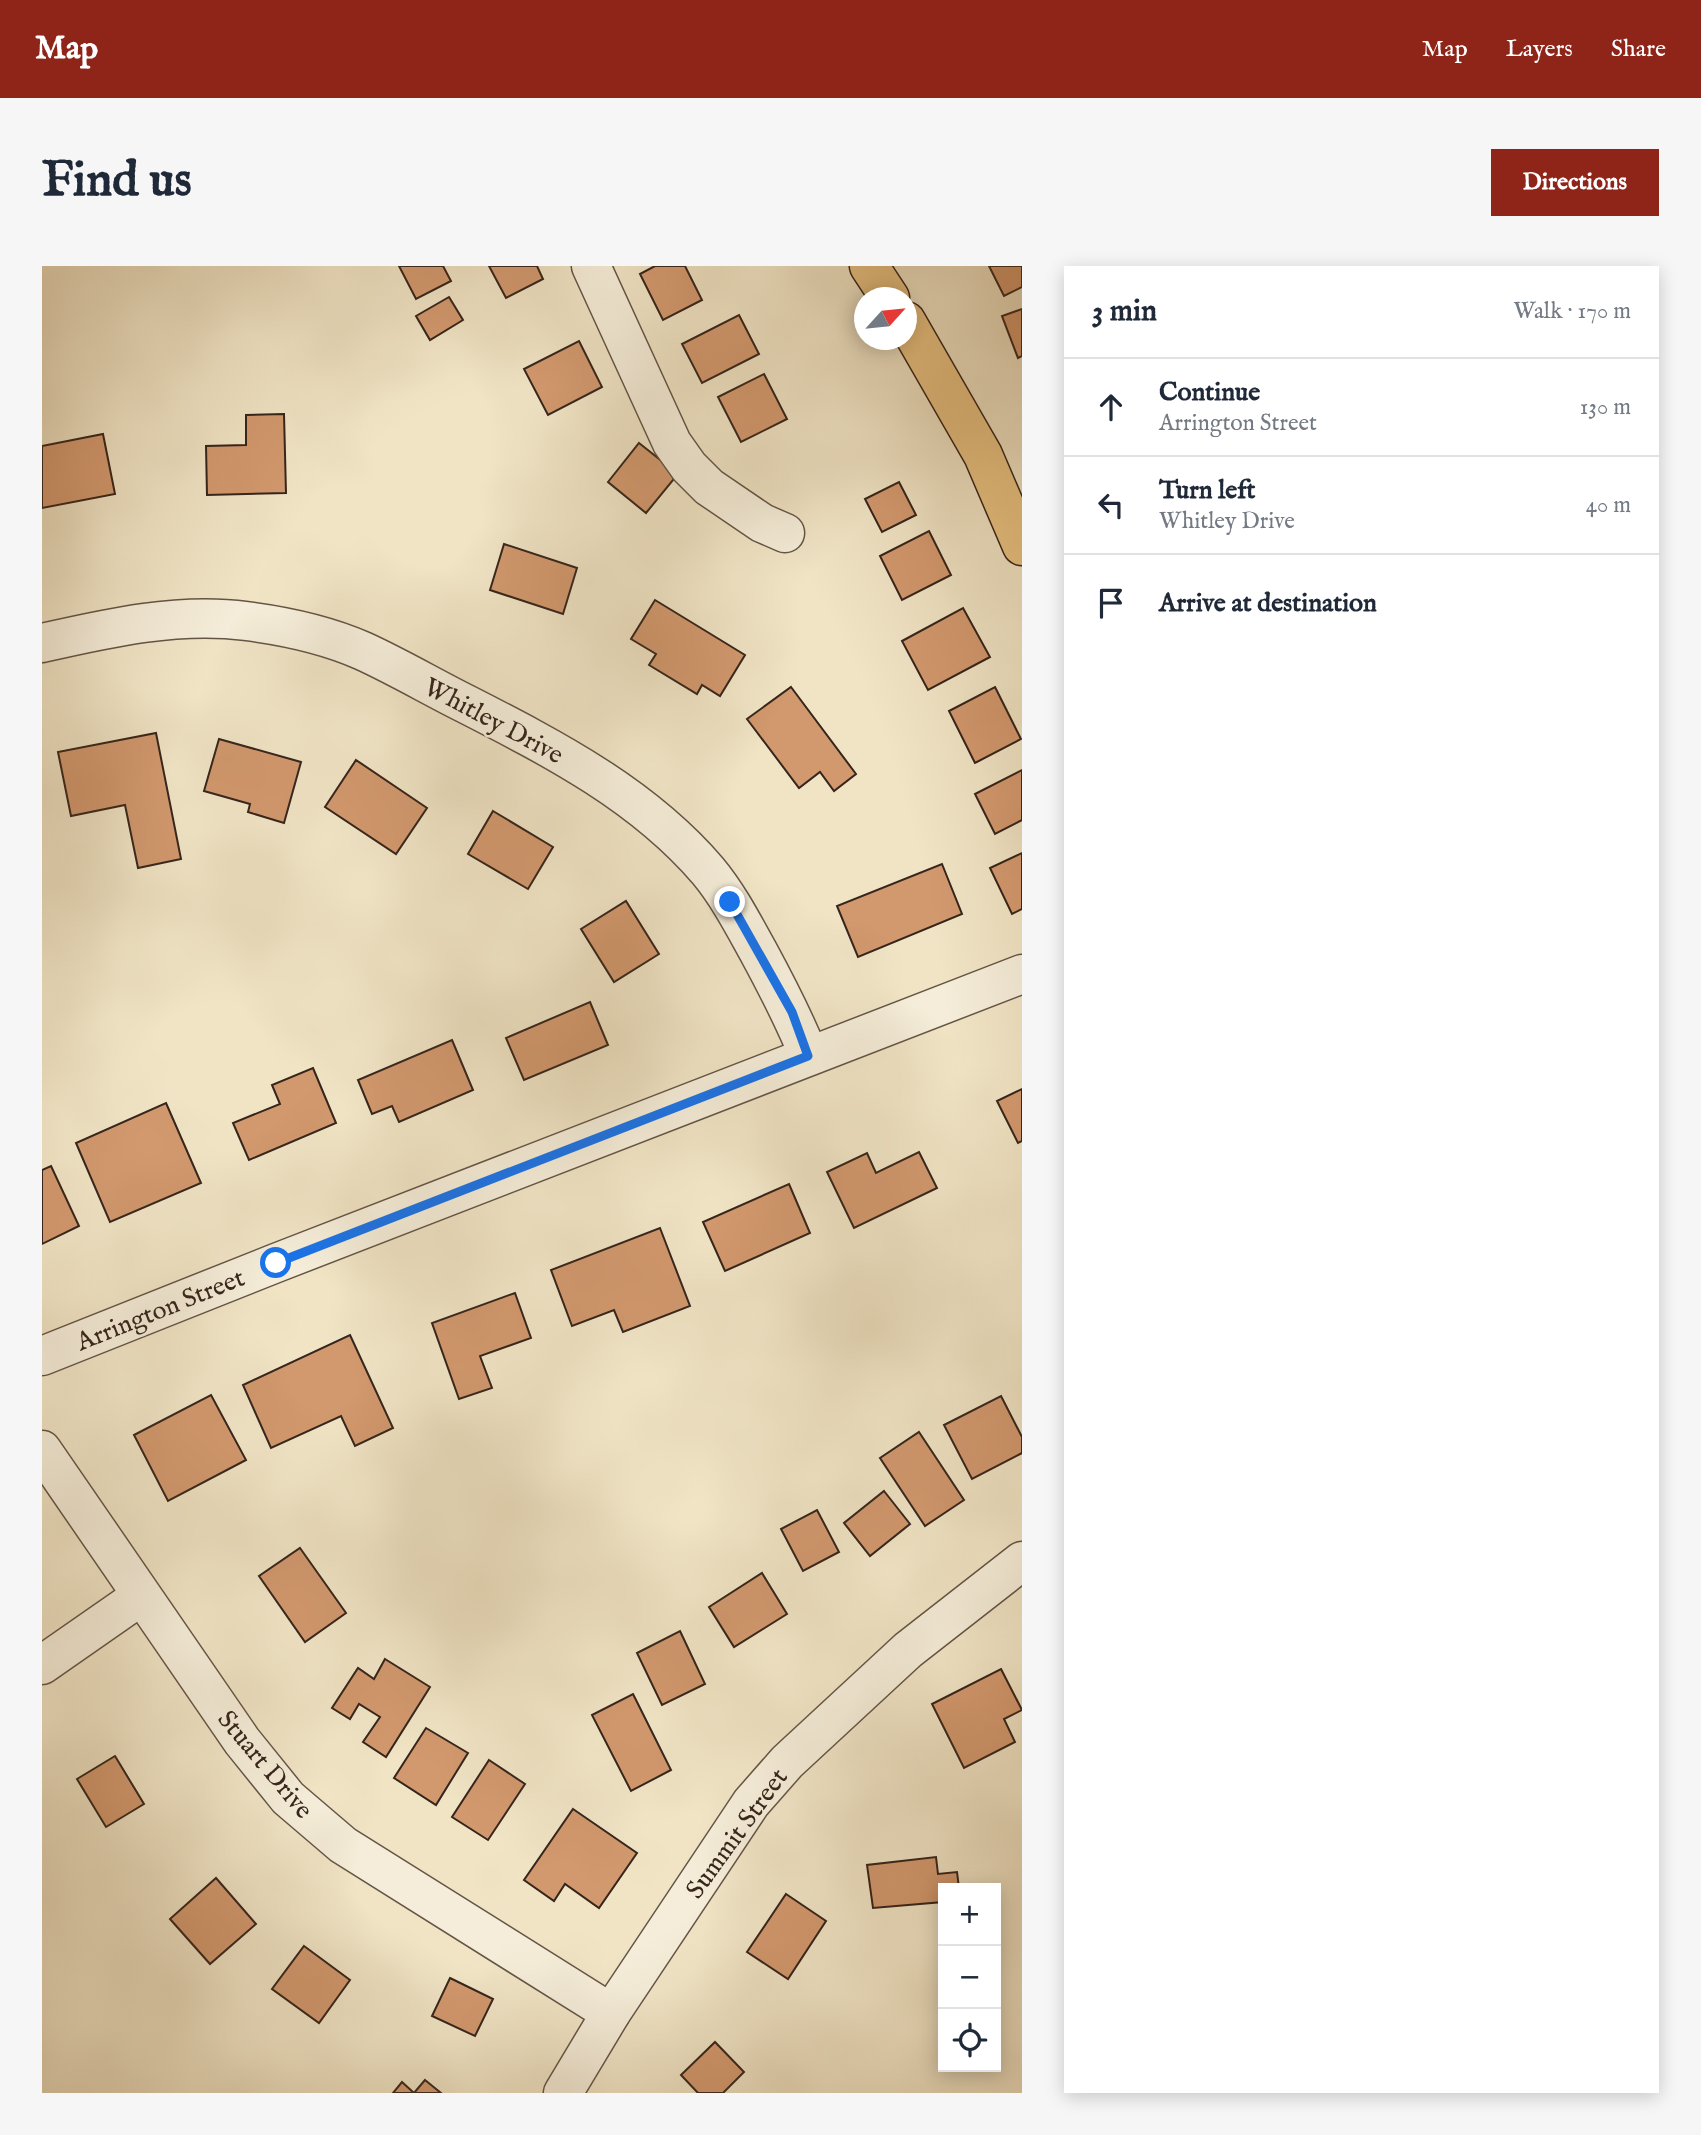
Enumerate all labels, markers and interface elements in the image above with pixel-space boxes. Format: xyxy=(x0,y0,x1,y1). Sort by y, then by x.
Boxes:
text: Map xyxy=(35,28,98,70)
text: Map xyxy=(1422,34,1468,65)
text: Layers xyxy=(1506,34,1573,65)
text: Share xyxy=(1611,34,1666,65)
button: Directions xyxy=(1491,149,1659,216)
text: Find us xyxy=(42,151,192,213)
north arrow xyxy=(854,287,917,350)
text: 3 min xyxy=(1092,293,1157,331)
text: Walk · 170 m xyxy=(1513,297,1631,326)
text: Continue xyxy=(1159,376,1260,409)
icon: ahead xyxy=(1092,388,1130,426)
text: 130 m xyxy=(1580,393,1631,422)
text: Arrington Street xyxy=(1159,409,1317,438)
text: Turn left xyxy=(1159,474,1256,507)
icon: left xyxy=(1092,486,1130,524)
text: 40 m xyxy=(1586,491,1631,520)
text: Whitley Drive xyxy=(1159,507,1295,536)
icon: arrive xyxy=(1092,584,1130,622)
text: Arrive at destination xyxy=(1159,587,1377,620)
street label: Whitley Drive xyxy=(418,671,569,772)
route end xyxy=(714,886,745,917)
route start xyxy=(260,1247,291,1278)
street label: Arrington Street xyxy=(71,1262,250,1360)
street label: Stuart Drive xyxy=(210,1704,320,1826)
street label: Summit Street xyxy=(679,1762,796,1905)
map controls xyxy=(938,1883,1001,2072)
button: + xyxy=(938,1883,1001,1946)
button: − xyxy=(938,1946,1001,2009)
button: locate xyxy=(938,2009,1001,2072)

